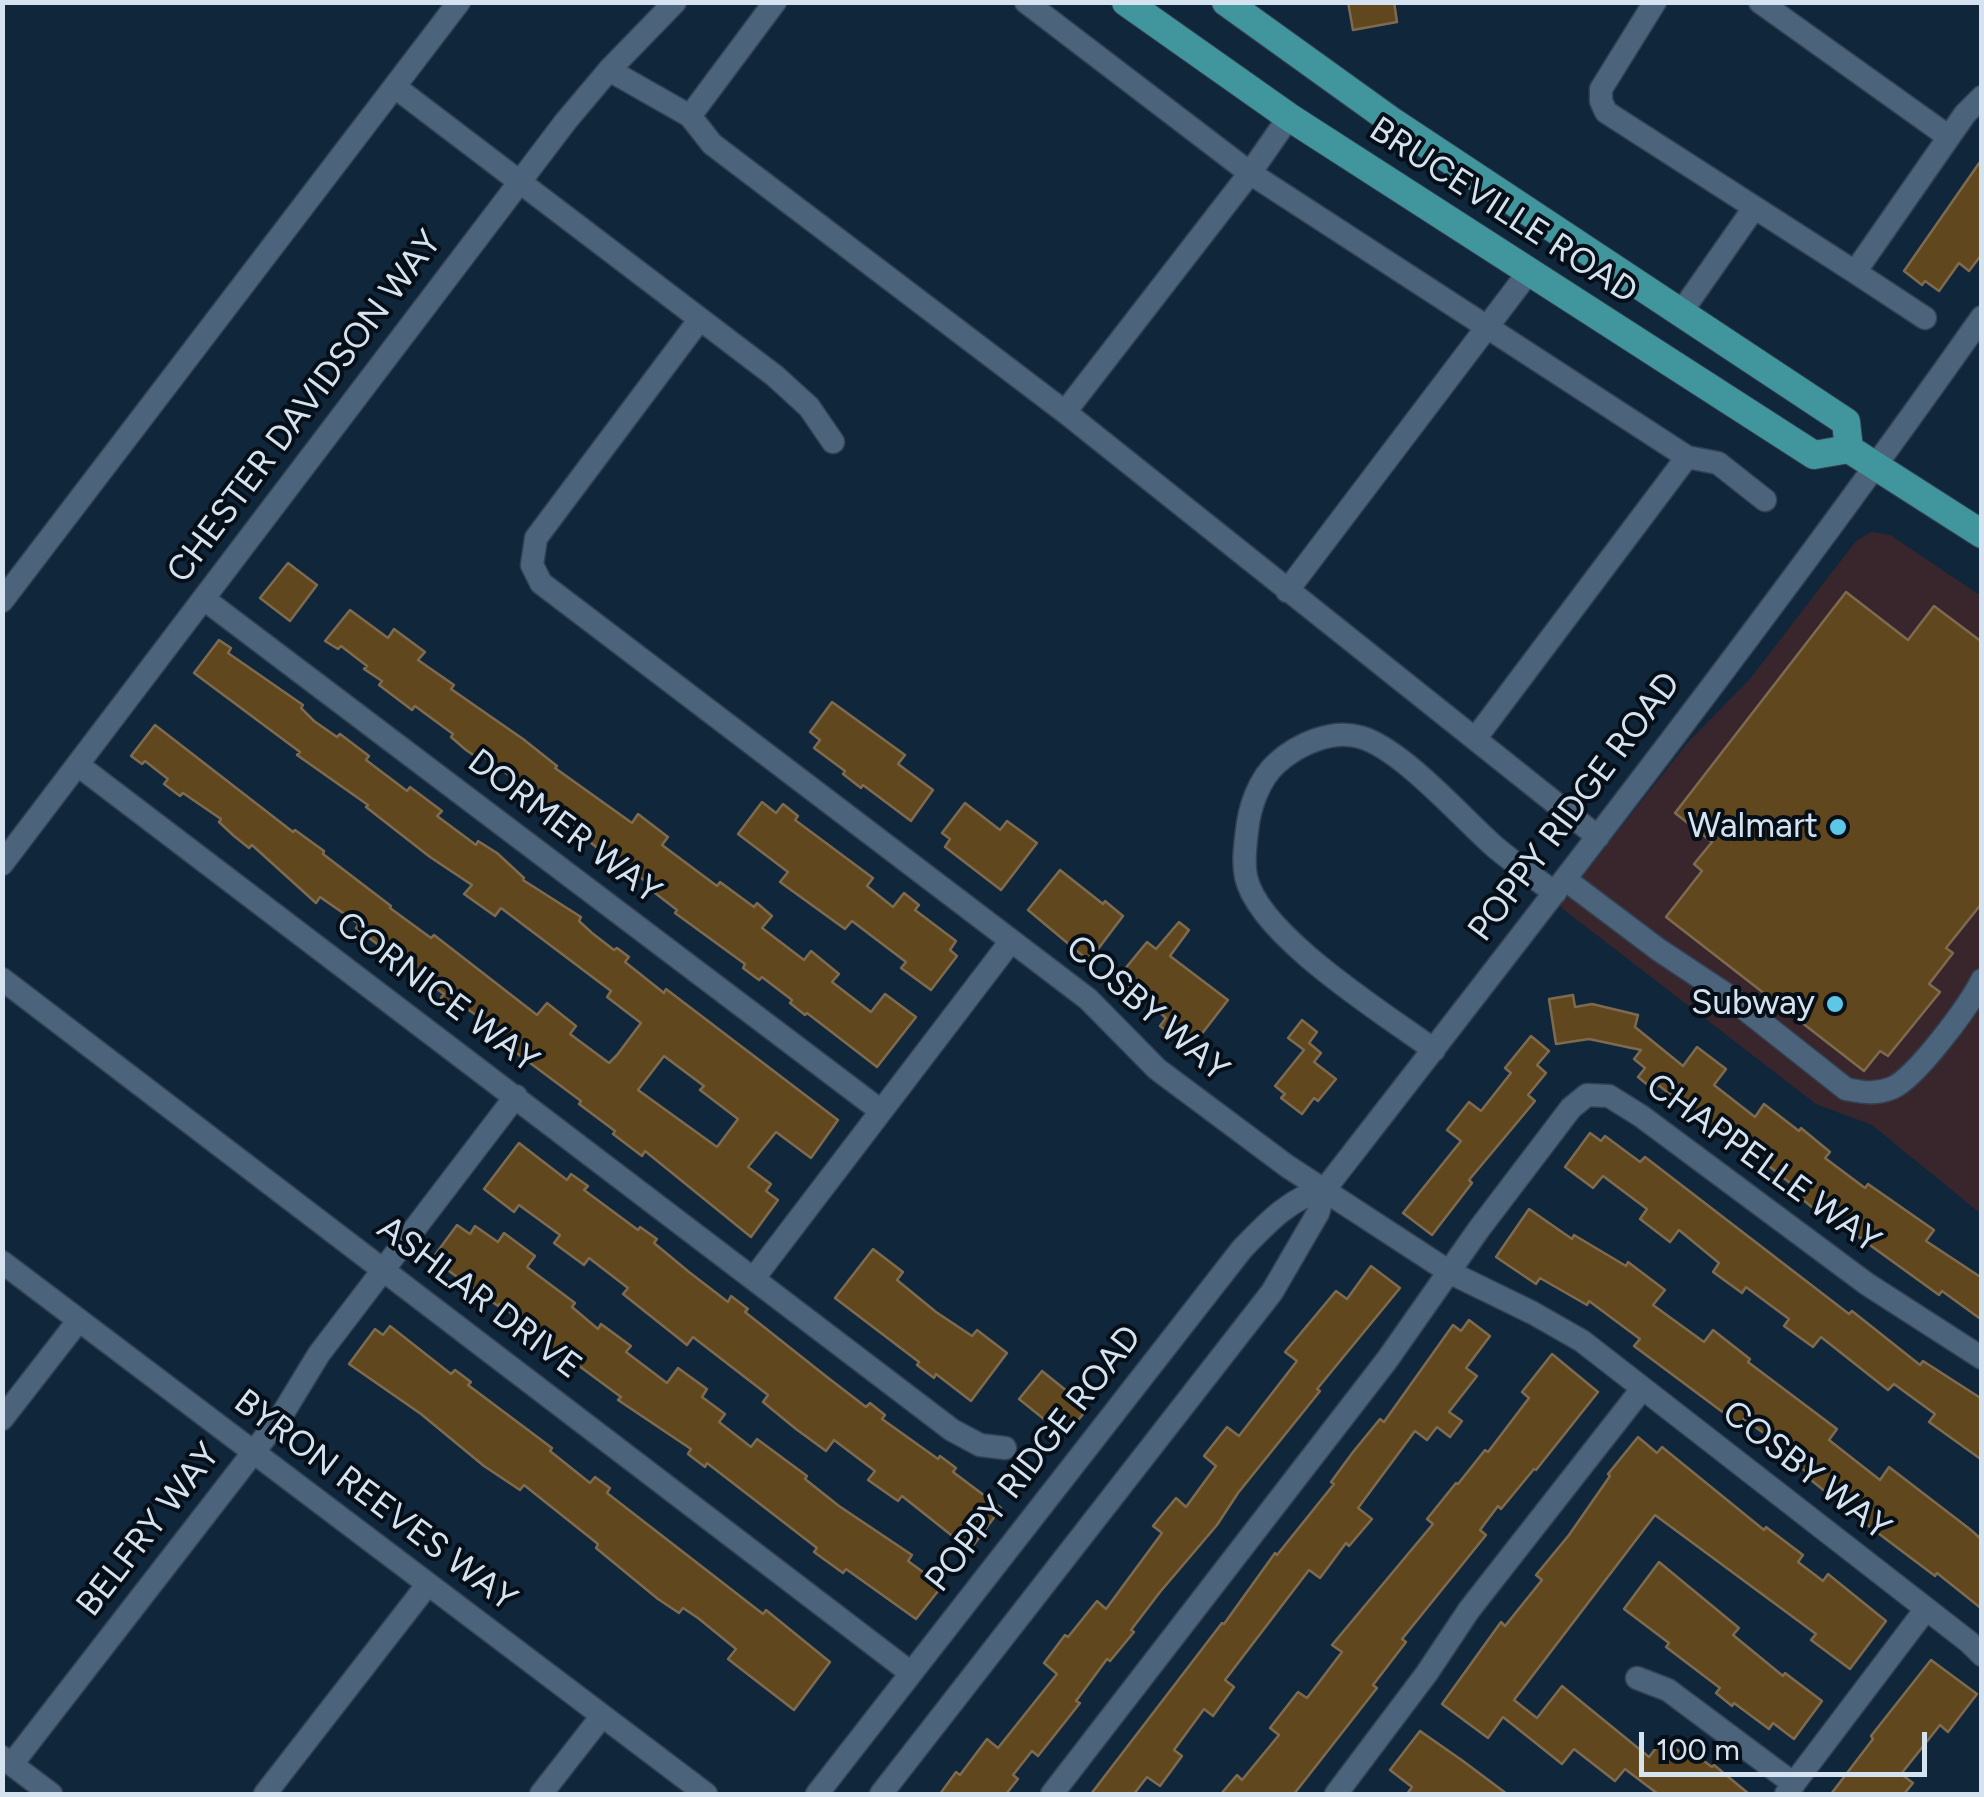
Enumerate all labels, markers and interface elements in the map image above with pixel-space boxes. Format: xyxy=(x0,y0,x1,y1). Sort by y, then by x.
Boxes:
street label: BRUCEVILLE ROAD xyxy=(1361,109,1645,313)
street label: CHESTER DAVIDSON WAY xyxy=(159,223,451,591)
street label: POPPY RIDGE ROAD xyxy=(1460,664,1690,950)
street label: DORMER WAY xyxy=(459,741,669,913)
place label: Walmart xyxy=(1688,806,1818,848)
marker: Walmart xyxy=(1827,816,1849,838)
street label: CORNICE WAY xyxy=(328,903,546,1083)
street label: COSBY WAY xyxy=(1057,927,1237,1091)
place label: Subway xyxy=(1691,983,1815,1025)
marker: Subway xyxy=(1824,993,1846,1015)
street label: CHAPPELLE WAY xyxy=(1638,1065,1888,1263)
street label: ASHLAR DRIVE xyxy=(369,1208,589,1388)
street label: POPPY RIDGE ROAD xyxy=(917,1318,1151,1600)
street label: BYRON REEVES WAY xyxy=(226,1381,524,1621)
street label: COSBY WAY xyxy=(1713,1392,1899,1550)
street label: BELFRY WAY xyxy=(68,1435,230,1625)
scale bar xyxy=(1644,1712,1932,1774)
text: 100 m xyxy=(1656,1731,1740,1768)

